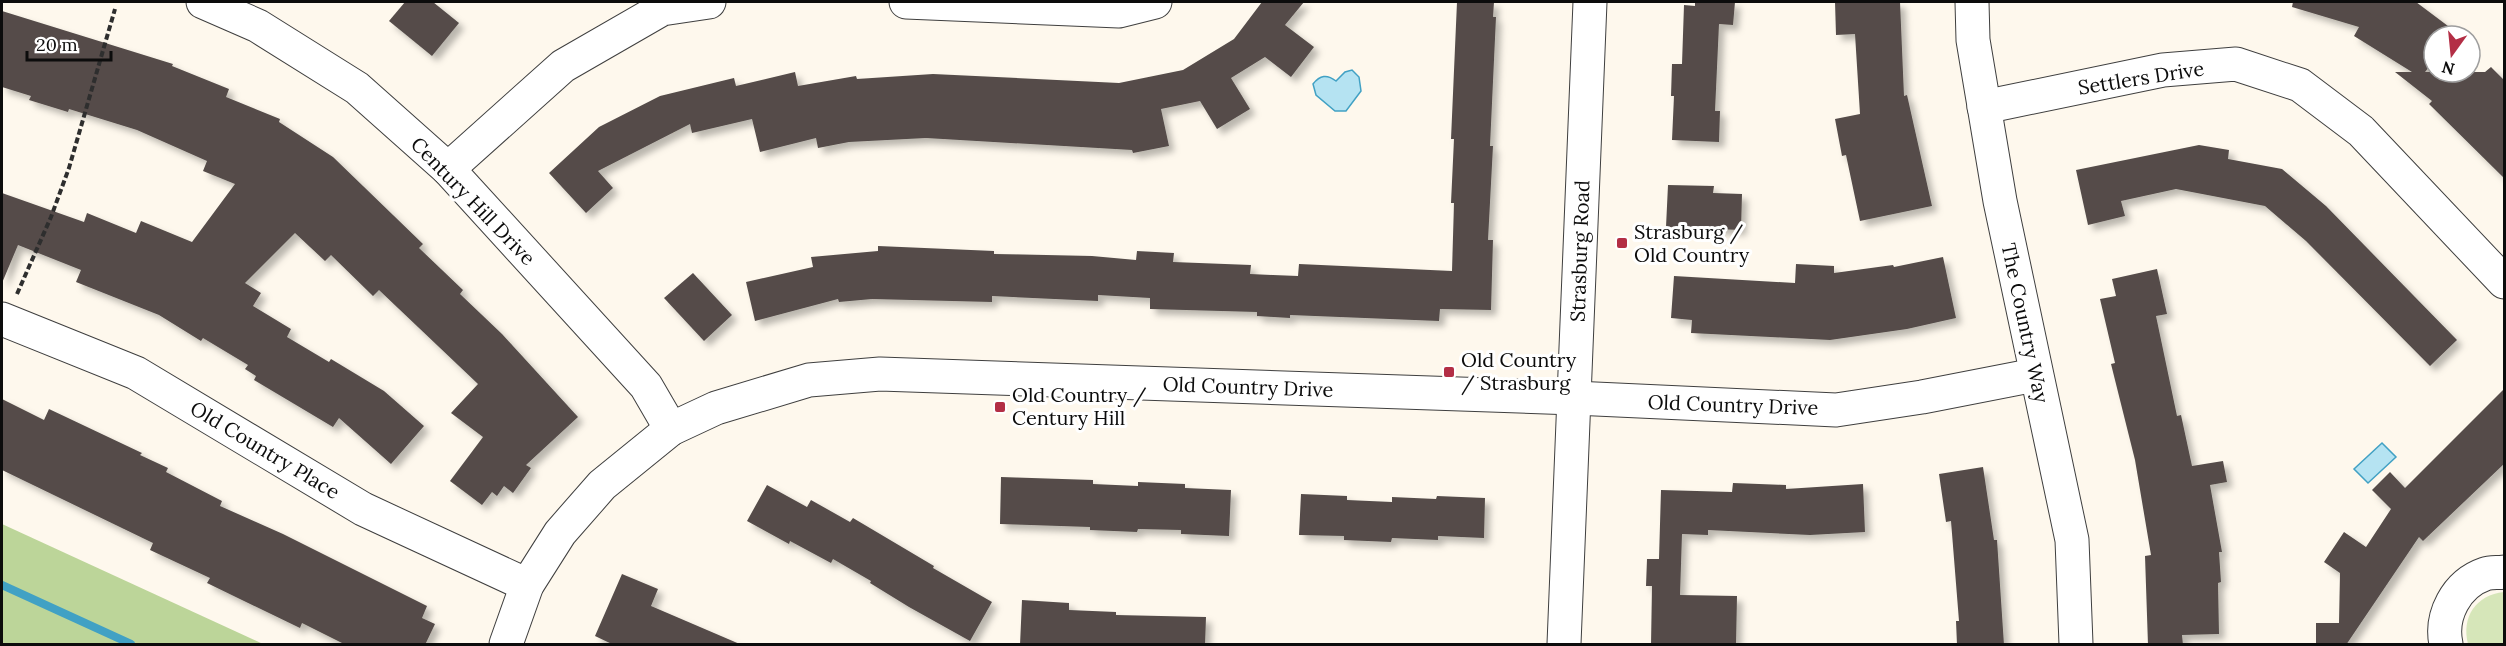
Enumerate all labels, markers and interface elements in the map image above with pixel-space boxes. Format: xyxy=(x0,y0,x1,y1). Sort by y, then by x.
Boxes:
scale bar xyxy=(27,24,111,62)
north arrow xyxy=(2422,24,2482,84)
text: 20 m xyxy=(36,33,78,56)
street label: Settlers Drive xyxy=(2076,55,2206,100)
text: N xyxy=(2440,57,2457,80)
street label: Century Hill Drive xyxy=(406,131,541,270)
street label: Strasburg Road xyxy=(1565,180,1594,322)
place label: Strasburg / Old Country xyxy=(1634,219,1750,267)
marker: Strasburg / Old Country xyxy=(1615,236,1629,250)
street label: The Country Way xyxy=(1996,241,2055,406)
place label: Old Country / Strasburg xyxy=(1461,347,1577,396)
marker: Old Country / Strasburg xyxy=(1442,365,1456,379)
street label: Old Country Drive xyxy=(1162,371,1334,402)
place label: Old Country / Century Hill xyxy=(1012,382,1147,430)
street label: Old Country Drive xyxy=(1647,389,1819,420)
street label: Old Country Place xyxy=(186,395,345,504)
marker: Old Country / Century Hill xyxy=(993,400,1007,414)

